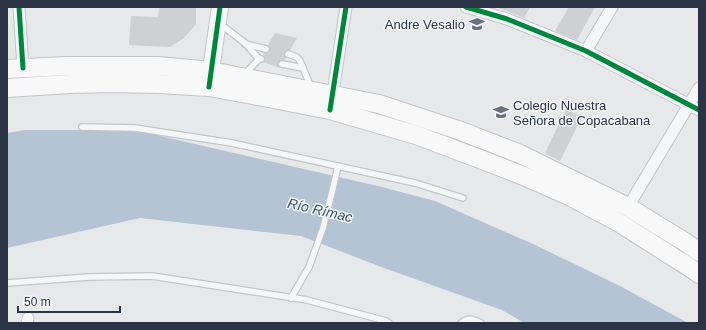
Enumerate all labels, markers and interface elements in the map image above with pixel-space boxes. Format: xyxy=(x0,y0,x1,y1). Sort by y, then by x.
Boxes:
school or university icon: Andre Vesalio xyxy=(468,15,486,33)
place label: Andre Vesalio xyxy=(385,17,465,32)
place label: Colegio Nuestra Señora de Copacabana xyxy=(513,98,651,128)
school or university icon: Colegio Nuestra Señora de Copacabana xyxy=(492,103,510,121)
water label: Río Rímac xyxy=(286,195,354,225)
scale bar xyxy=(18,288,120,314)
text: 50 m xyxy=(24,295,51,309)

